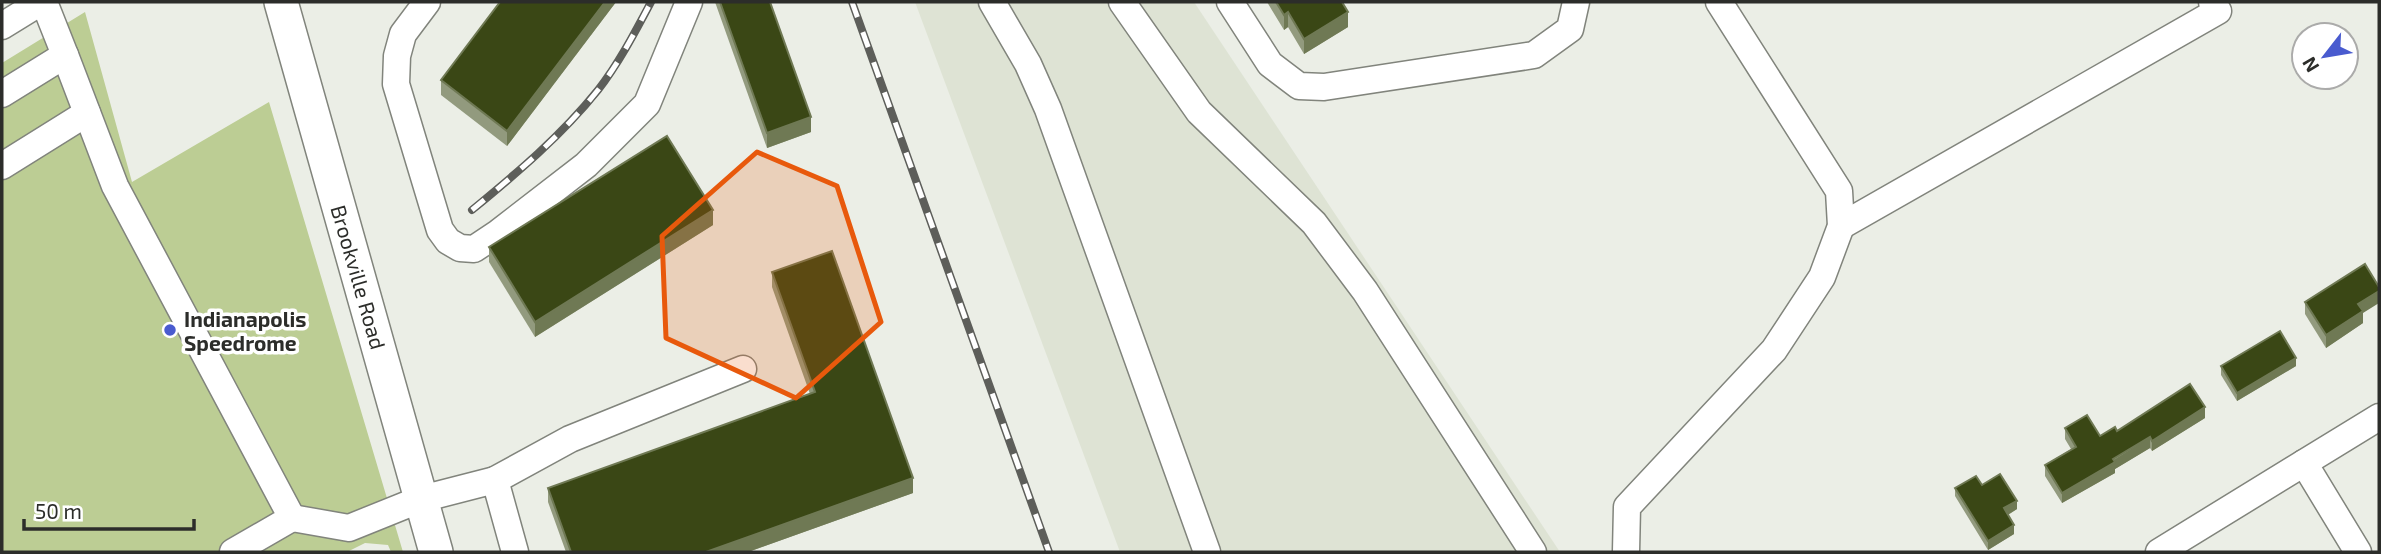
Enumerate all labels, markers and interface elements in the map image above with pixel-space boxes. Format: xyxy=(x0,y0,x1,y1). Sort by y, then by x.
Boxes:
north arrow xyxy=(2290,21,2360,91)
text: N xyxy=(2297,53,2323,77)
street label: Brookville Road xyxy=(326,202,392,352)
place label: Indianapolis Speedrome xyxy=(184,306,306,355)
marker: Indianapolis Speedrome xyxy=(162,322,178,338)
scale bar xyxy=(24,488,194,532)
text: 50 m xyxy=(35,498,82,523)

